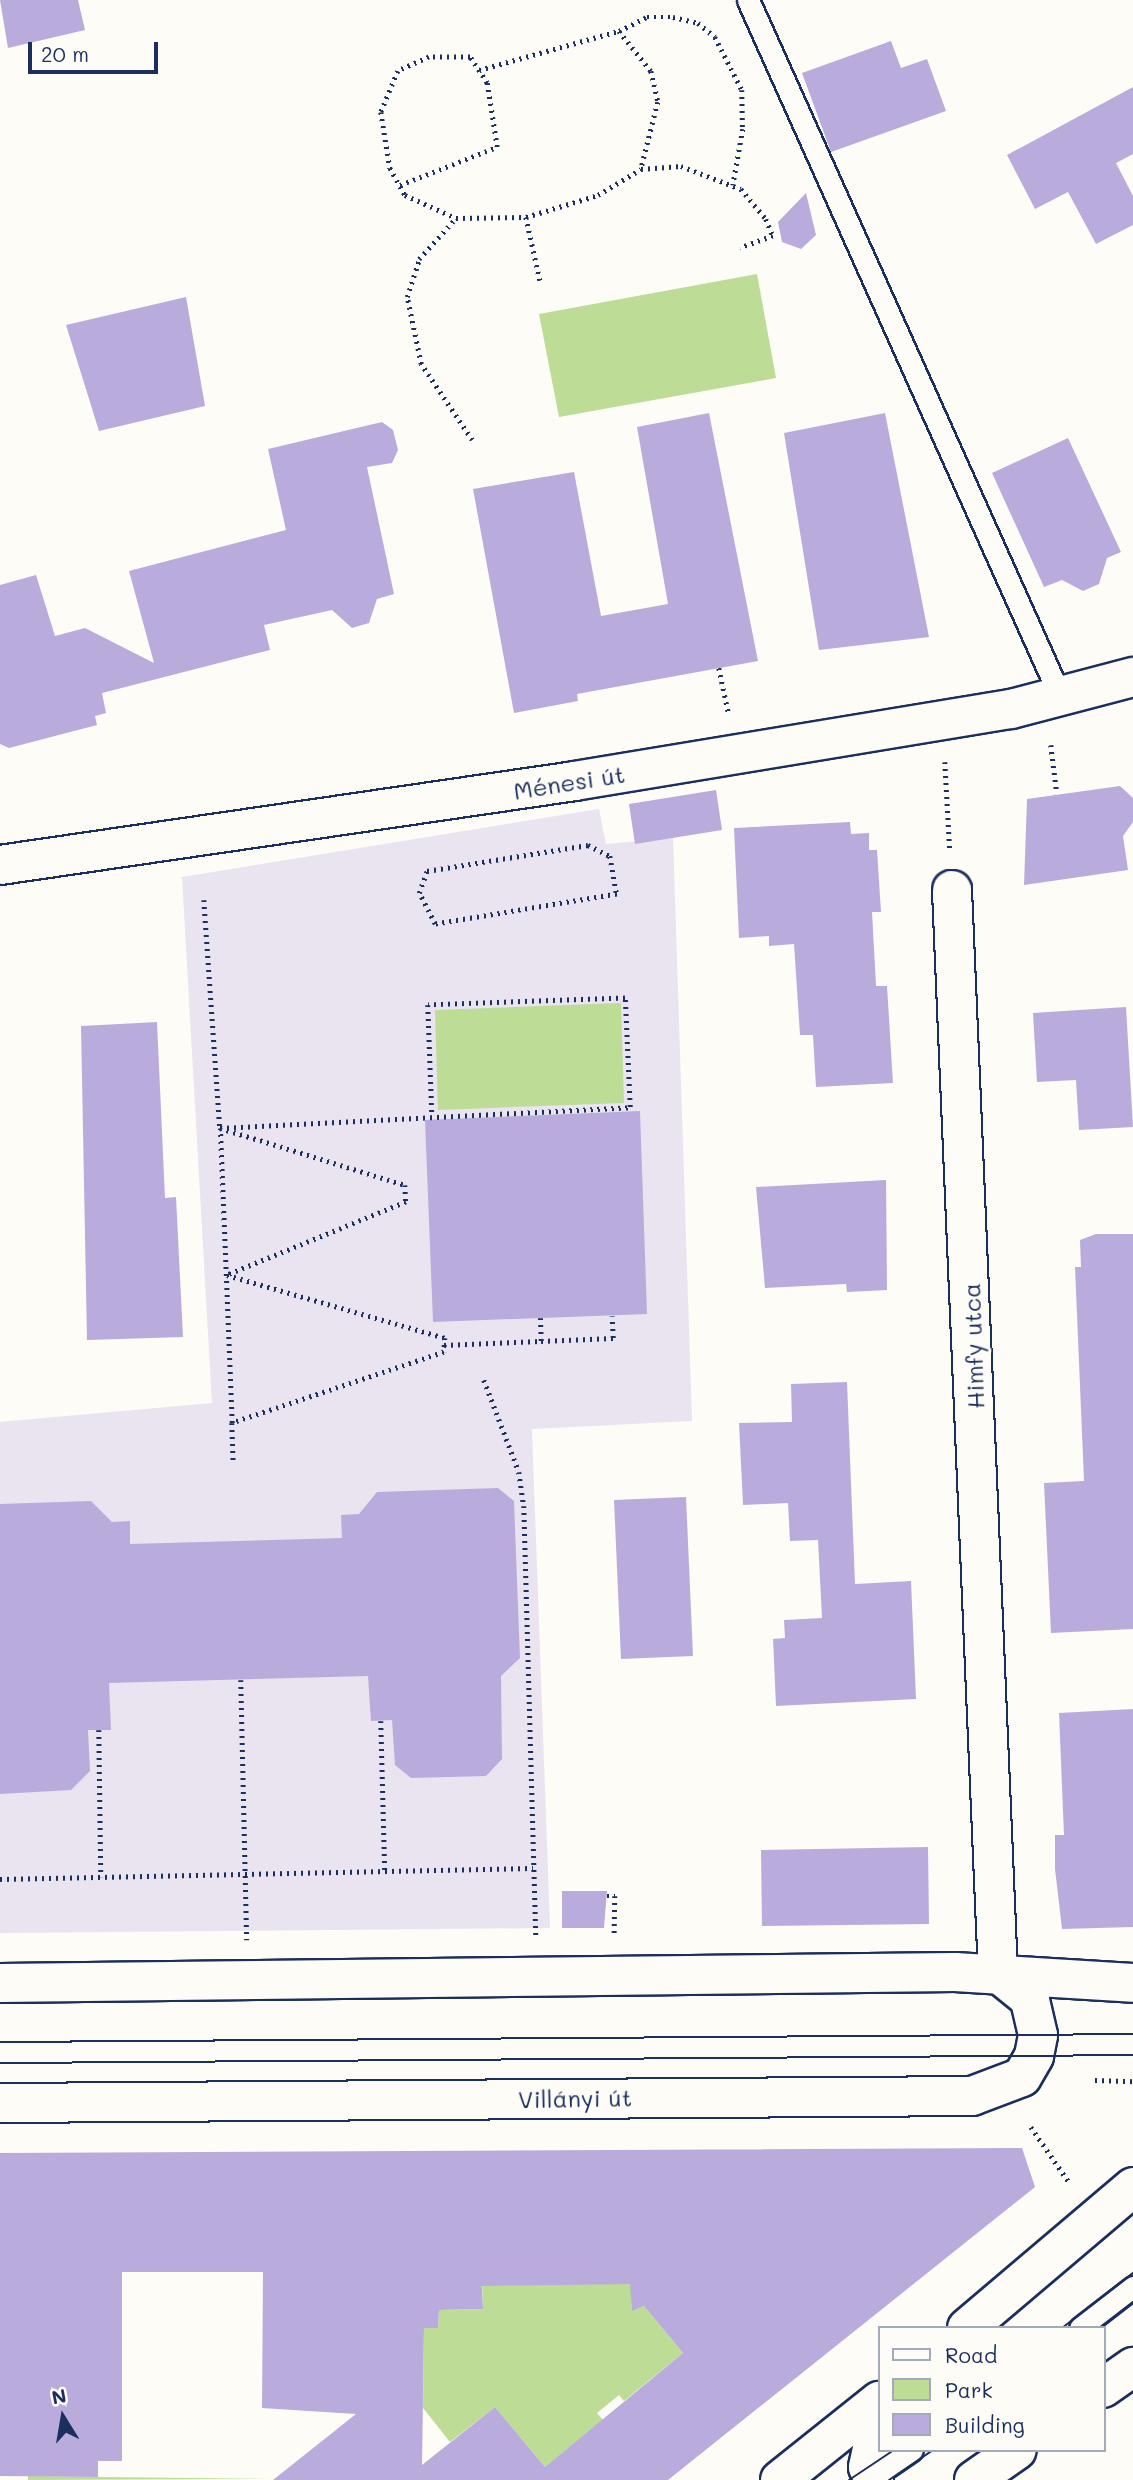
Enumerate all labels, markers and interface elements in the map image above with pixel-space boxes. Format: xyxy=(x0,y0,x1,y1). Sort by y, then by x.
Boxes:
scale bar xyxy=(32,28,161,72)
text: 20 m xyxy=(41,40,89,67)
street label: Ménesi út xyxy=(511,759,627,805)
street label: Himfy utca xyxy=(956,1283,990,1409)
street label: Villányi út xyxy=(518,2083,632,2113)
legend xyxy=(878,2326,1105,2452)
text: Road xyxy=(945,2341,997,2368)
text: Park xyxy=(945,2376,993,2403)
north arrow xyxy=(28,2382,98,2452)
text: N xyxy=(49,2382,68,2410)
text: Building xyxy=(945,2411,1025,2438)

